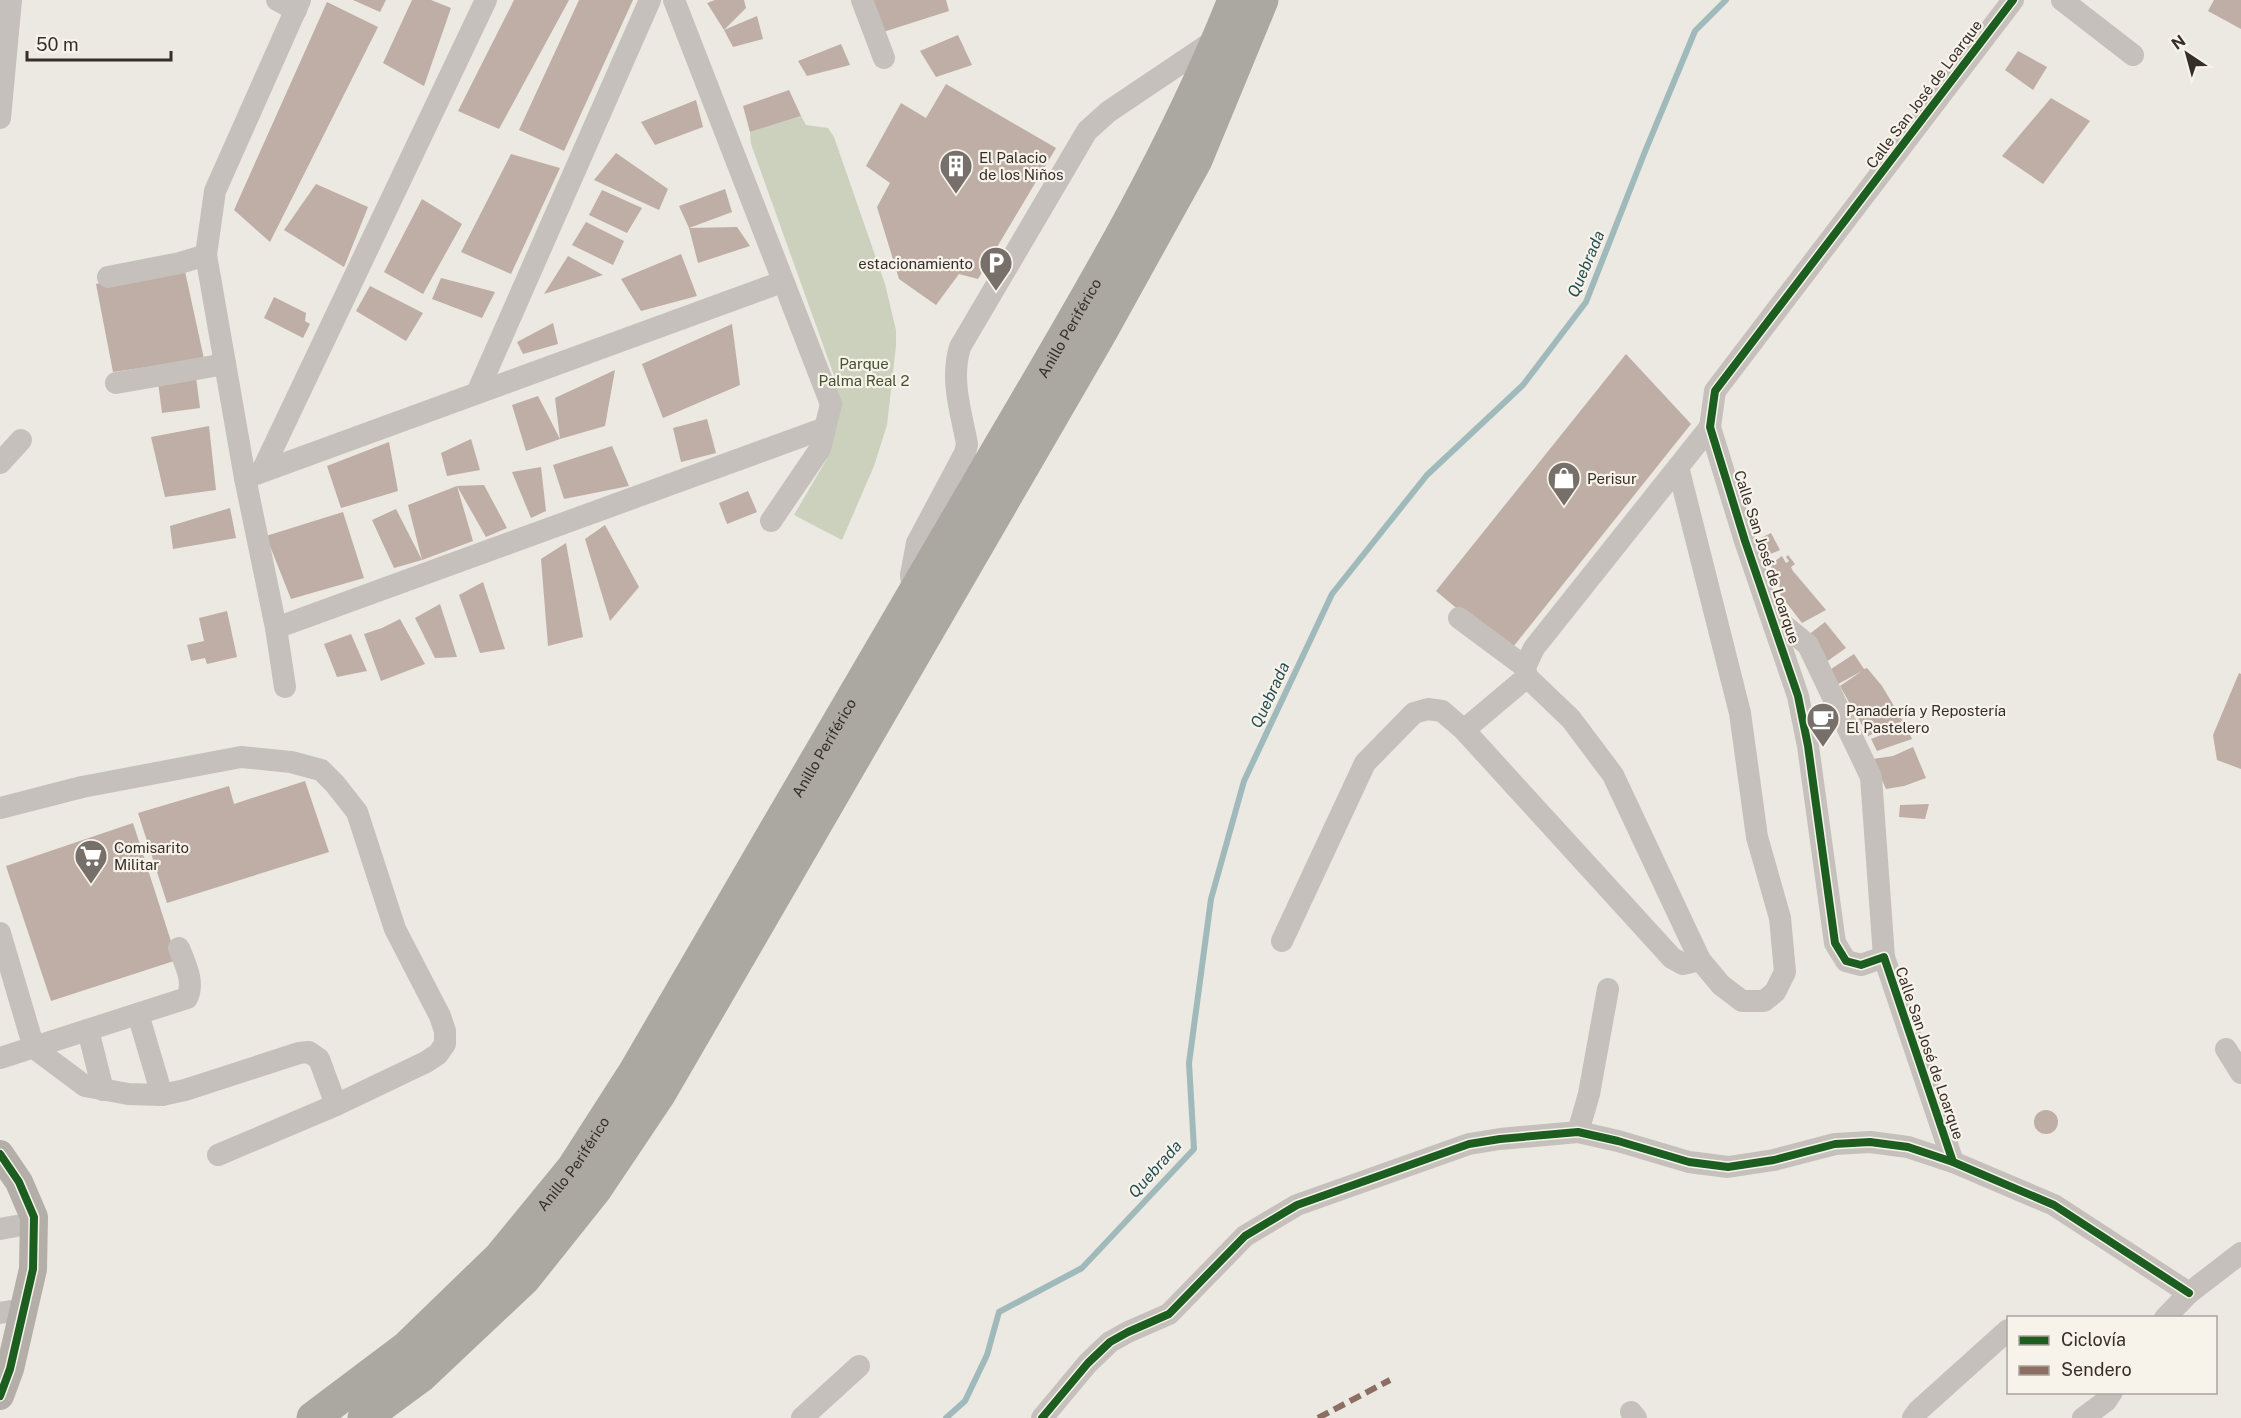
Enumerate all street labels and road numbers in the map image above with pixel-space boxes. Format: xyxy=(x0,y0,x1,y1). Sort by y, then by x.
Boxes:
street label: Calle San José de Loarque xyxy=(1863,17,1985,171)
street label: Anillo Periférico xyxy=(1034,275,1104,381)
street label: Calle San José de Loarque xyxy=(1731,468,1803,646)
street label: Anillo Periférico xyxy=(788,695,859,800)
street label: Calle San José de Loarque xyxy=(1892,965,1968,1141)
street label: Anillo Periférico xyxy=(533,1113,612,1214)

